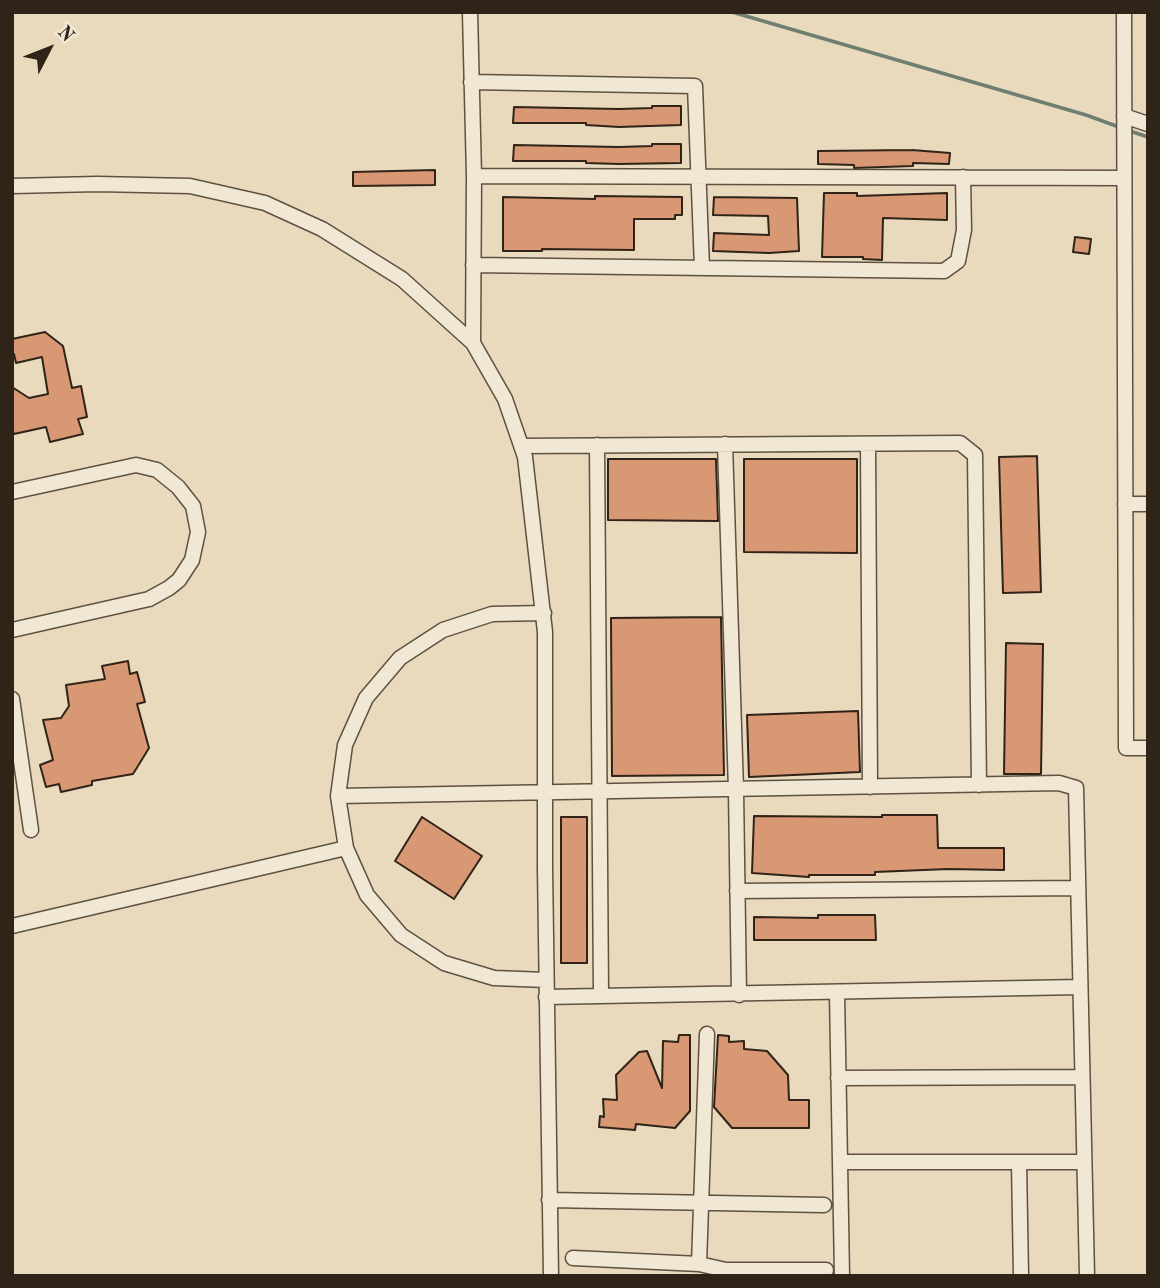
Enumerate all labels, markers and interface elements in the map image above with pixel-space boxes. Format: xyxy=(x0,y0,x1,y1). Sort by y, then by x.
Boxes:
north arrow xyxy=(14,14,84,84)
text: N xyxy=(53,23,77,46)

